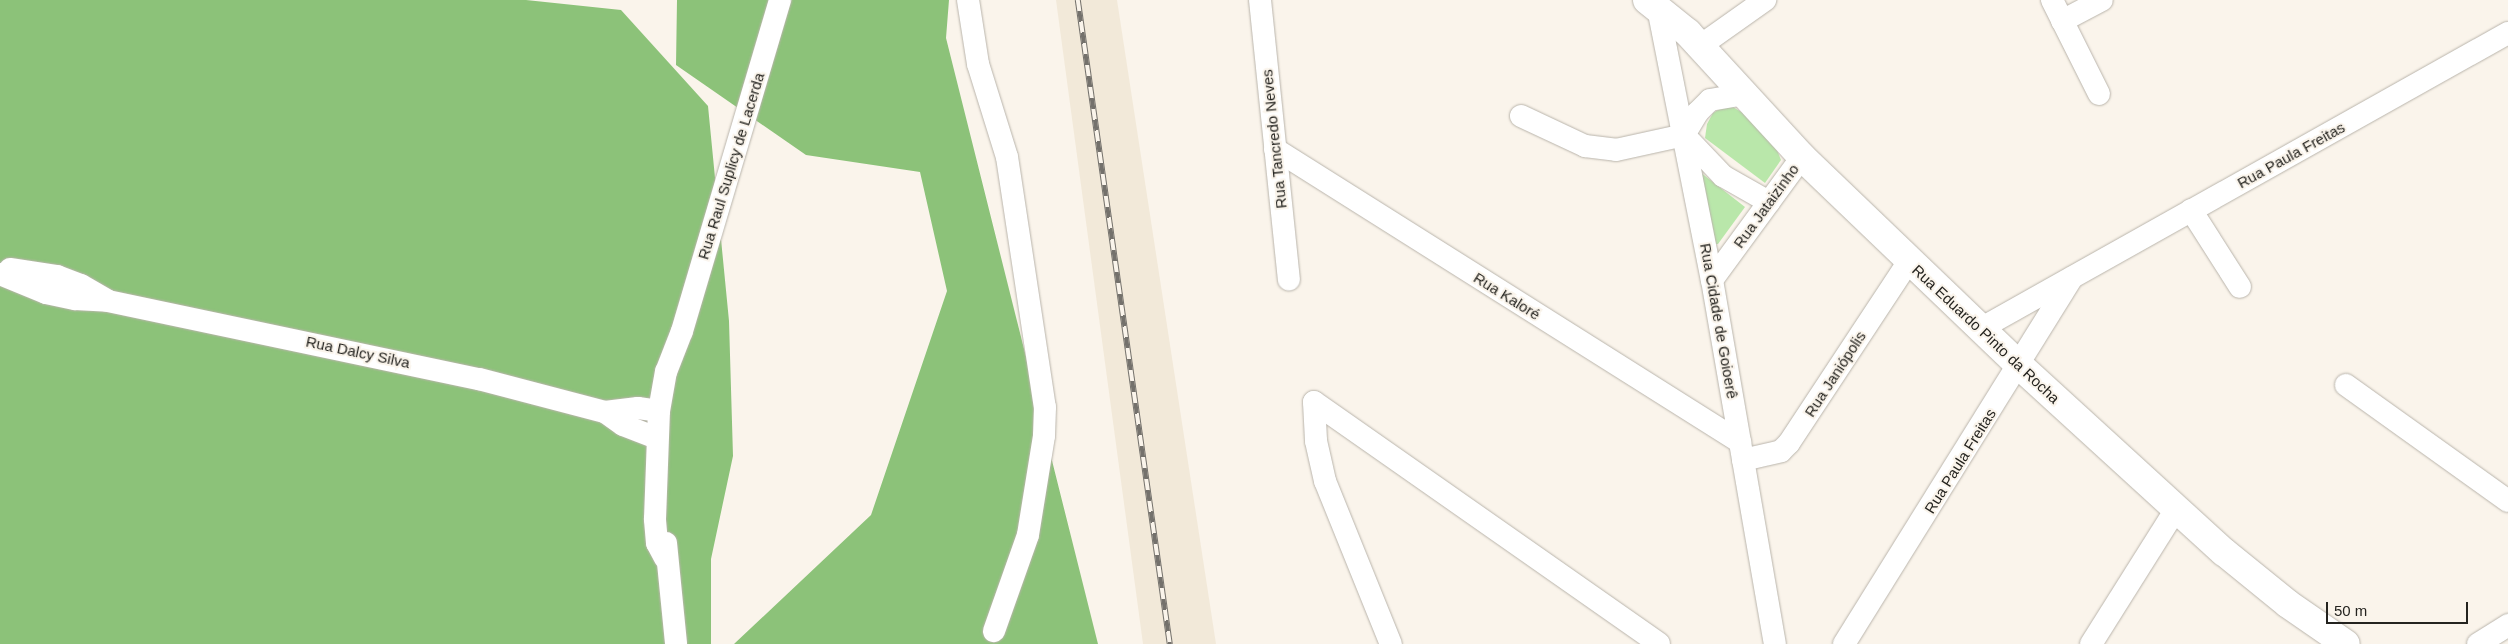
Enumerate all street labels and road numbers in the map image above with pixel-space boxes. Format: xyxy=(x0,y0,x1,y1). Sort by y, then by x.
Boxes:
street label: Rua Tancredo Neves xyxy=(1258,68,1290,210)
street label: Rua Raul Suplicy de Lacerda xyxy=(694,70,768,262)
street label: Rua Paula Freitas xyxy=(2234,118,2348,192)
street label: Rua Jataizinho xyxy=(1730,161,1802,251)
street label: Rua Cidade de Goioerê xyxy=(1696,242,1742,400)
street label: Rua Eduardo Pinto da Rocha xyxy=(1909,261,2063,407)
street label: Rua Kaloré xyxy=(1470,268,1544,324)
street label: Rua Janiópolis xyxy=(1801,328,1869,420)
street label: Rua Dalcy Silva xyxy=(304,332,412,372)
street label: Rua Paula Freitas xyxy=(1921,405,1999,517)

